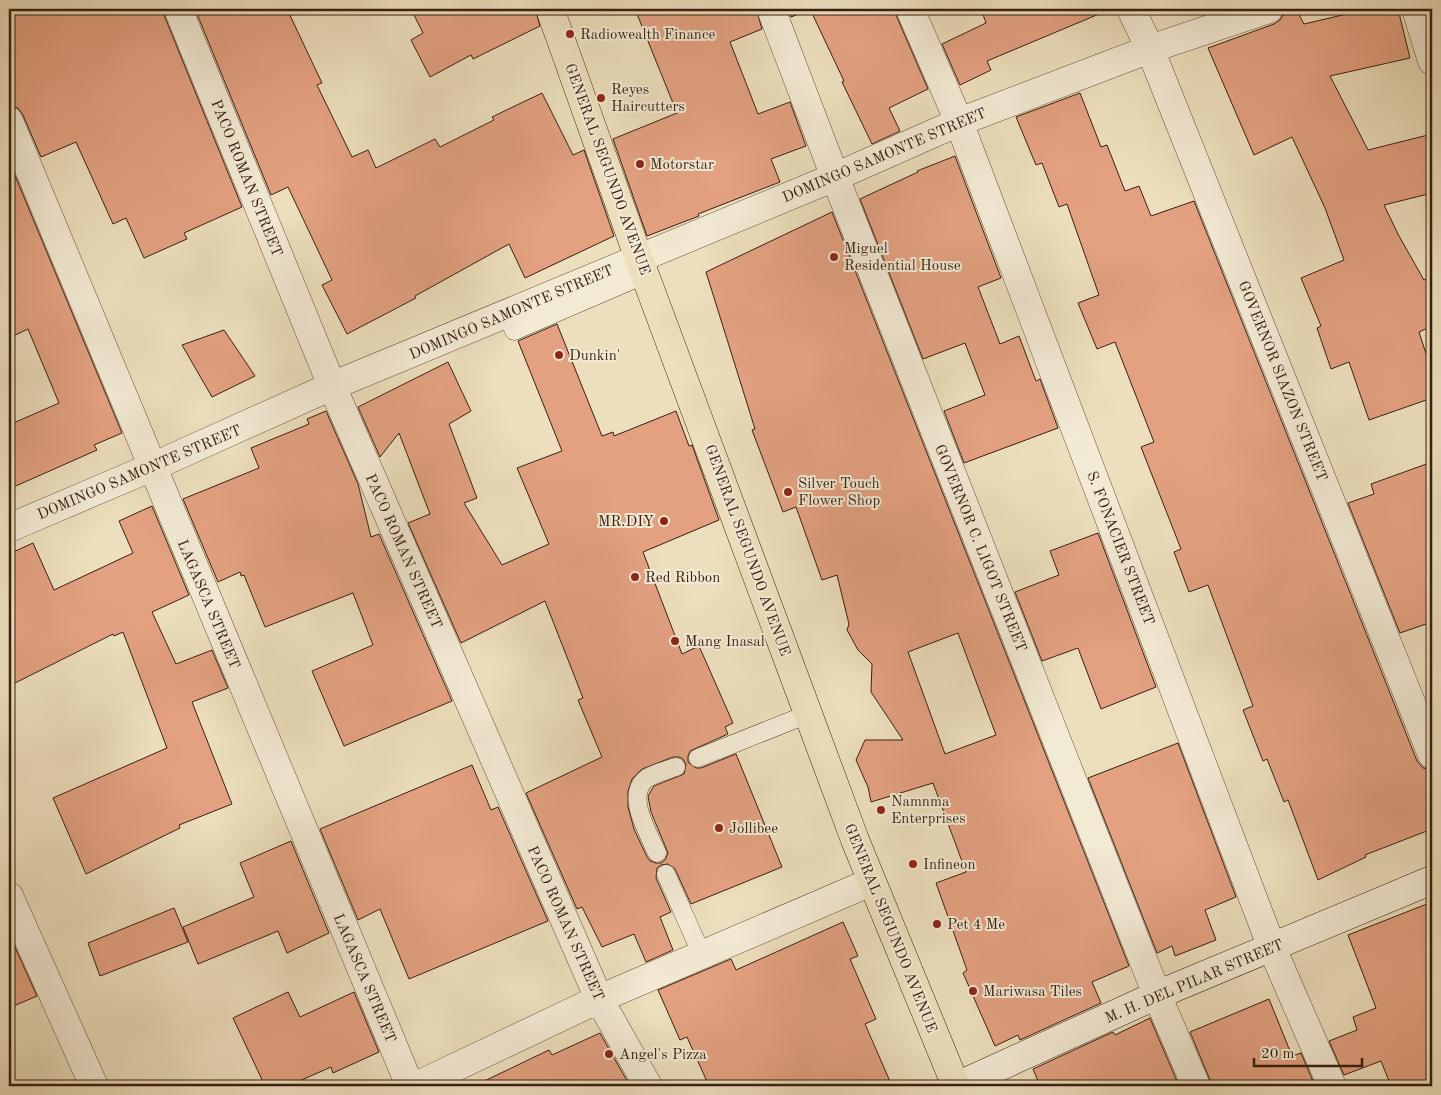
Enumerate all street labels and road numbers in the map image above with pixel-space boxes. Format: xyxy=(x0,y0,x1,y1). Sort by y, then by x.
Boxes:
street label: GENERAL SEGUNDO AVENUE xyxy=(561,62,652,277)
street label: PACO ROMAN STREET xyxy=(207,98,284,259)
street label: DOMINGO SAMONTE STREET xyxy=(780,106,989,206)
street label: DOMINGO SAMONTE STREET xyxy=(407,263,616,363)
street label: GOVERNOR SIAZON STREET xyxy=(1234,279,1329,484)
street label: DOMINGO SAMONTE STREET xyxy=(35,423,244,523)
street label: GENERAL SEGUNDO AVENUE xyxy=(701,443,792,658)
street label: GOVERNOR C. LIGOT STREET xyxy=(931,443,1028,655)
street label: S. FONACIER STREET xyxy=(1083,470,1156,628)
street label: PACO ROMAN STREET xyxy=(362,472,444,631)
street label: LAGASCA STREET xyxy=(174,538,242,671)
street label: GENERAL SEGUNDO AVENUE xyxy=(841,822,939,1035)
street label: PACO ROMAN STREET xyxy=(524,844,606,1003)
street label: LAGASCA STREET xyxy=(330,912,398,1045)
street label: M. H. DEL PILAR STREET xyxy=(1103,938,1286,1027)

